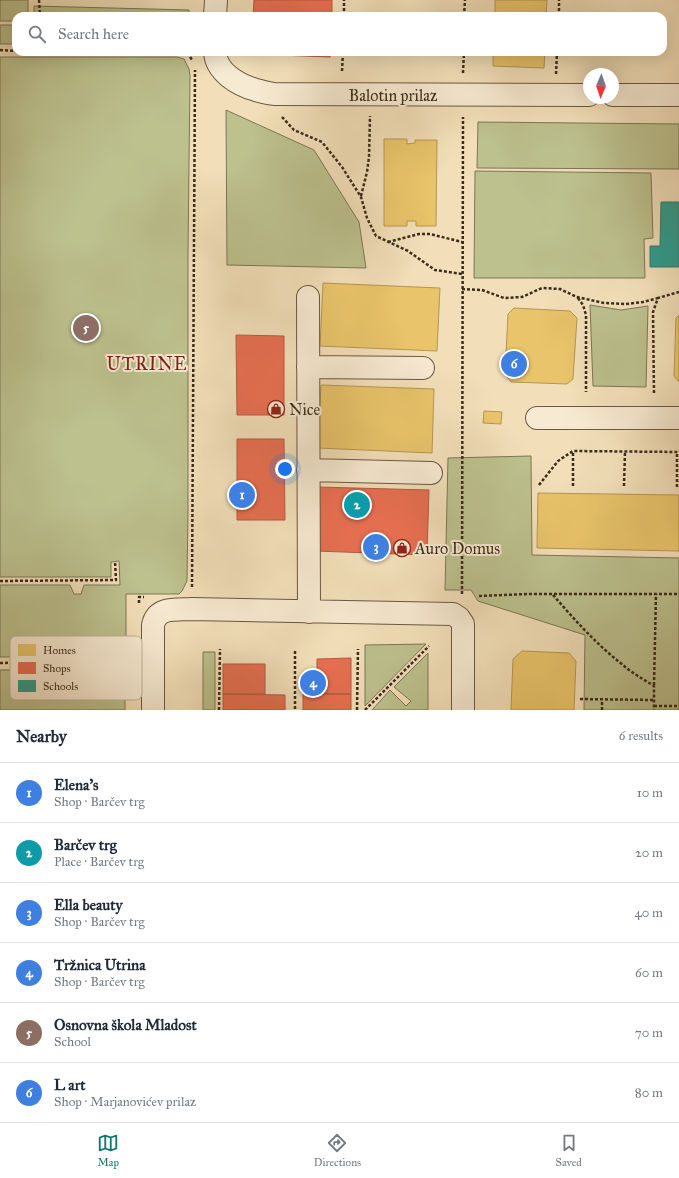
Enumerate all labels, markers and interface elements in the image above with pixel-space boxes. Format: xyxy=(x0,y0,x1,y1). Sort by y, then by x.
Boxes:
search box xyxy=(12,12,667,56)
icon: search xyxy=(26,23,48,45)
text: Search here xyxy=(58,25,129,43)
north arrow xyxy=(583,68,619,104)
street label: Balotin prilaz xyxy=(349,86,438,105)
pin: 5 xyxy=(73,313,99,343)
pin: 6 xyxy=(501,349,527,379)
district label: UTRINE xyxy=(106,353,188,375)
shop icon: Nice xyxy=(266,399,286,419)
place label: Nice xyxy=(289,400,321,419)
your location xyxy=(275,459,295,479)
pin: 1 xyxy=(229,480,255,510)
pin: 2 xyxy=(344,490,370,520)
pin: 3 xyxy=(363,532,389,562)
shop icon: Auro Domus xyxy=(392,538,412,558)
place label: Auro Domus xyxy=(414,539,500,558)
legend xyxy=(10,636,142,700)
text: Homes xyxy=(43,644,76,657)
text: Shops xyxy=(43,662,71,675)
pin: 4 xyxy=(300,668,326,698)
text: Schools xyxy=(43,680,78,693)
text: Nearby xyxy=(16,726,67,747)
text: 6 results xyxy=(619,728,663,744)
text: Elena's xyxy=(54,776,99,794)
text: 1 xyxy=(26,785,32,801)
text: 10 m xyxy=(637,785,663,801)
text: Shop · Barčev trg xyxy=(54,794,145,810)
text: Barčev trg xyxy=(54,836,117,854)
text: 2 xyxy=(26,845,32,861)
text: 20 m xyxy=(635,845,663,861)
text: Place · Barčev trg xyxy=(54,854,144,870)
text: Ella beauty xyxy=(54,896,123,914)
text: 3 xyxy=(26,905,32,921)
text: 40 m xyxy=(634,905,663,921)
text: Shop · Barčev trg xyxy=(54,914,145,930)
text: Tržnica Utrina xyxy=(54,956,146,974)
text: 4 xyxy=(25,965,33,981)
text: 60 m xyxy=(635,965,663,981)
text: Shop · Barčev trg xyxy=(54,974,145,990)
text: Osnovna škola Mladost xyxy=(54,1016,197,1034)
text: 5 xyxy=(26,1025,32,1041)
text: 70 m xyxy=(635,1025,663,1041)
text: School xyxy=(54,1034,91,1050)
text: L art xyxy=(54,1076,86,1094)
text: 6 xyxy=(26,1085,32,1101)
text: 80 m xyxy=(635,1085,663,1101)
text: Shop · Marjanovićev prilaz xyxy=(54,1094,196,1110)
tab: Map xyxy=(97,1132,119,1169)
tab: Directions xyxy=(314,1132,361,1169)
tab: Saved xyxy=(556,1132,582,1169)

